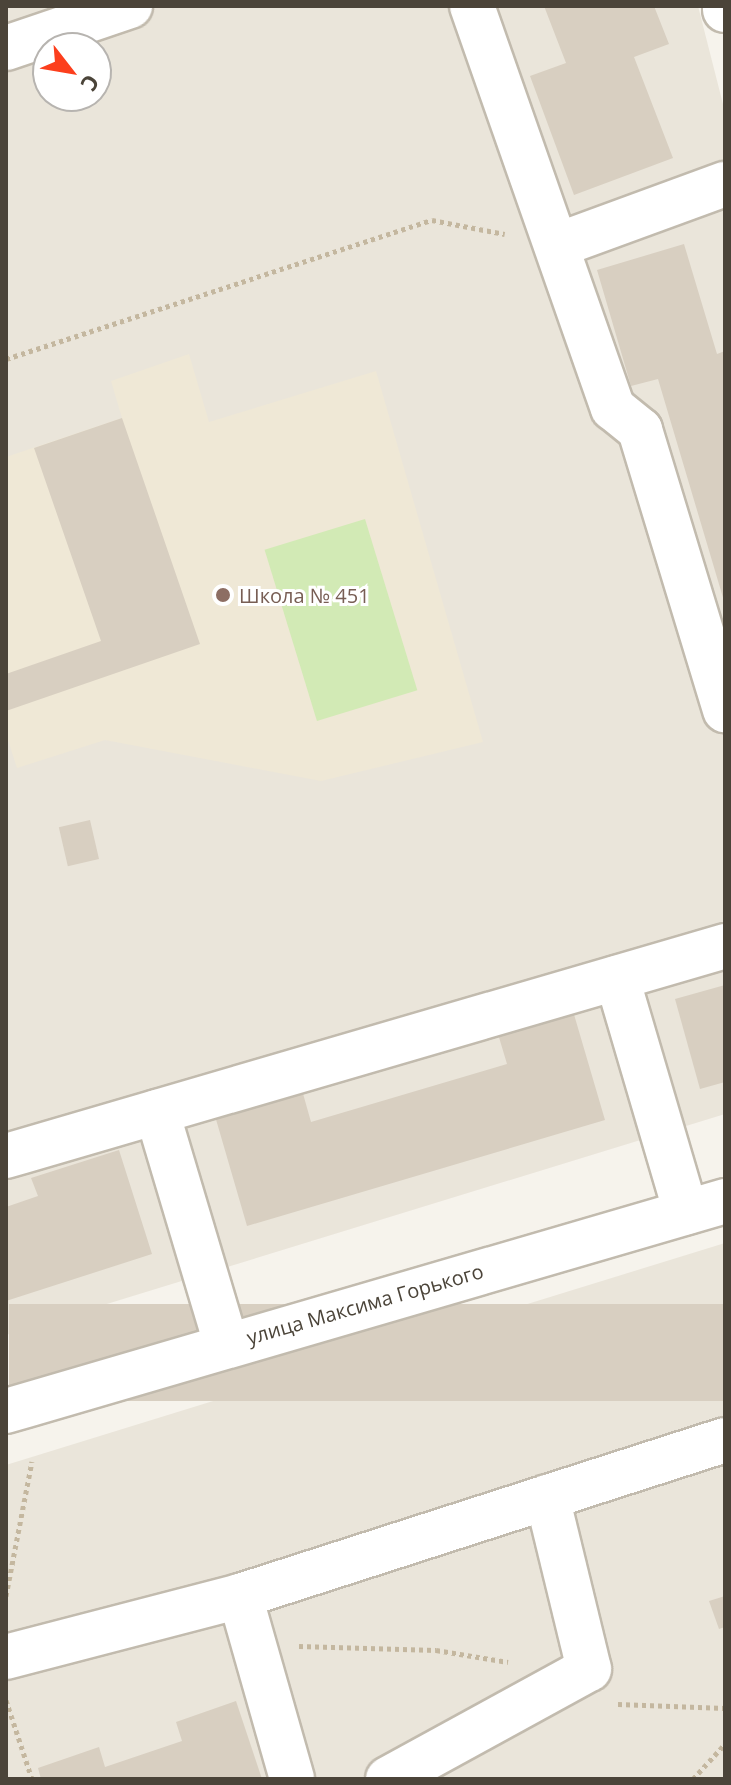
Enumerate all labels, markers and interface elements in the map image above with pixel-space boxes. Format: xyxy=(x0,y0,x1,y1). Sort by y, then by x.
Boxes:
north arrow xyxy=(32,32,112,112)
text: С xyxy=(74,70,107,97)
place label: Школа № 451 xyxy=(239,583,370,607)
marker: Школа № 451 xyxy=(214,586,232,604)
street label: улица Максима Горького xyxy=(244,1259,486,1349)

